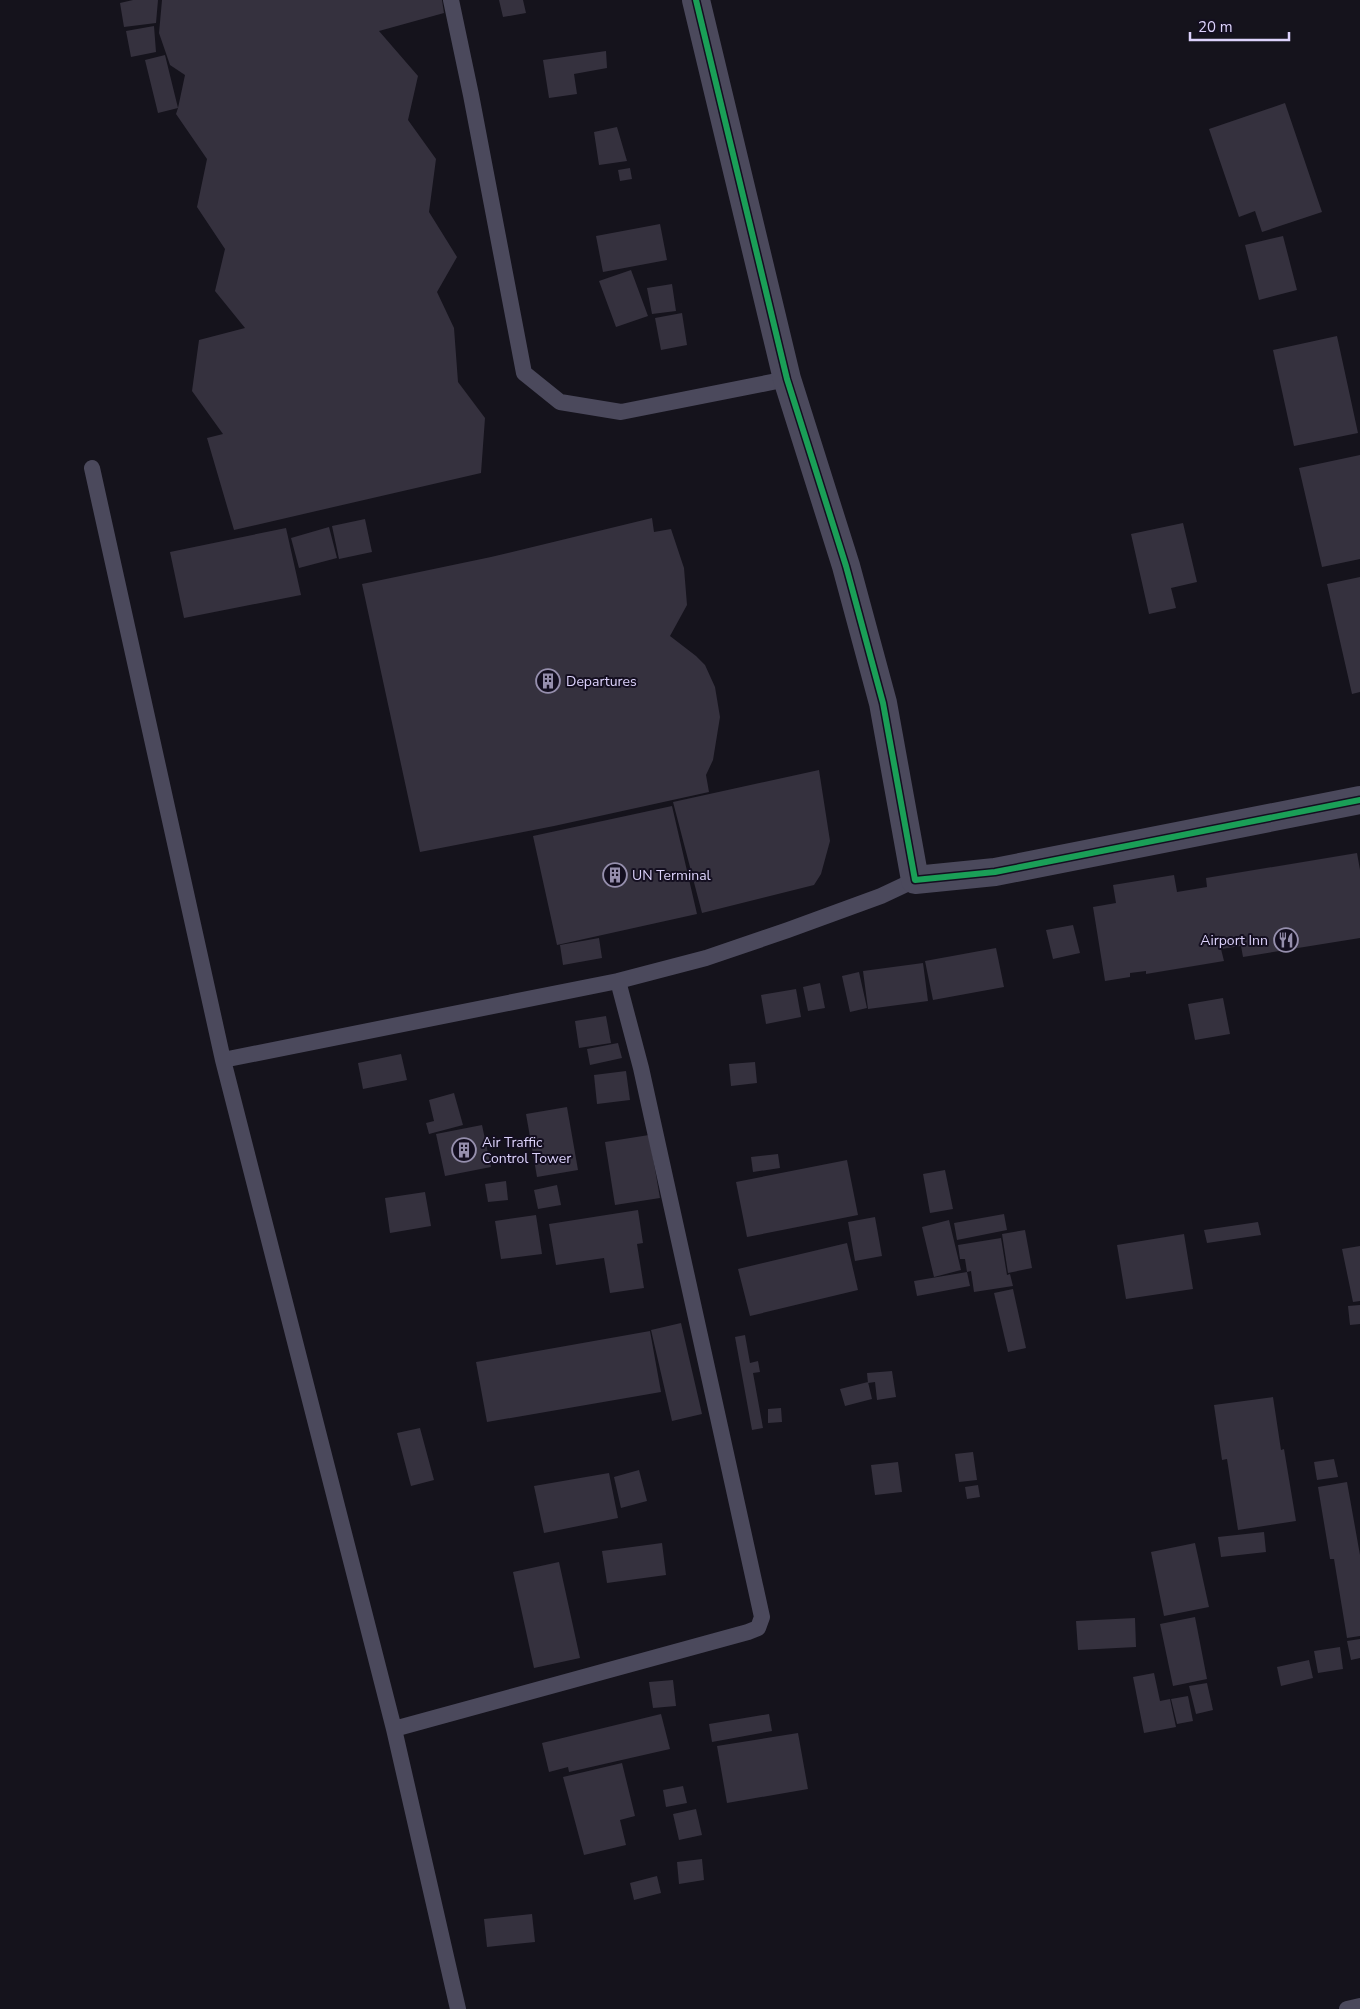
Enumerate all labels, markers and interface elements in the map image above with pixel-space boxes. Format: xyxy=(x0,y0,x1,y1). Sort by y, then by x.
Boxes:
scale bar xyxy=(1190,10,1289,42)
text: 20 m xyxy=(1198,17,1233,37)
building icon: Departures xyxy=(535,668,561,694)
place label: Departures xyxy=(566,672,637,691)
building icon: UN Terminal xyxy=(602,862,628,888)
place label: UN Terminal xyxy=(632,866,712,885)
restaurant icon: Airport Inn xyxy=(1273,927,1299,953)
place label: Airport Inn xyxy=(1200,931,1268,950)
place label: Air Traffic Control Tower xyxy=(482,1133,571,1168)
building icon: Air Traffic Control Tower xyxy=(451,1137,477,1163)

